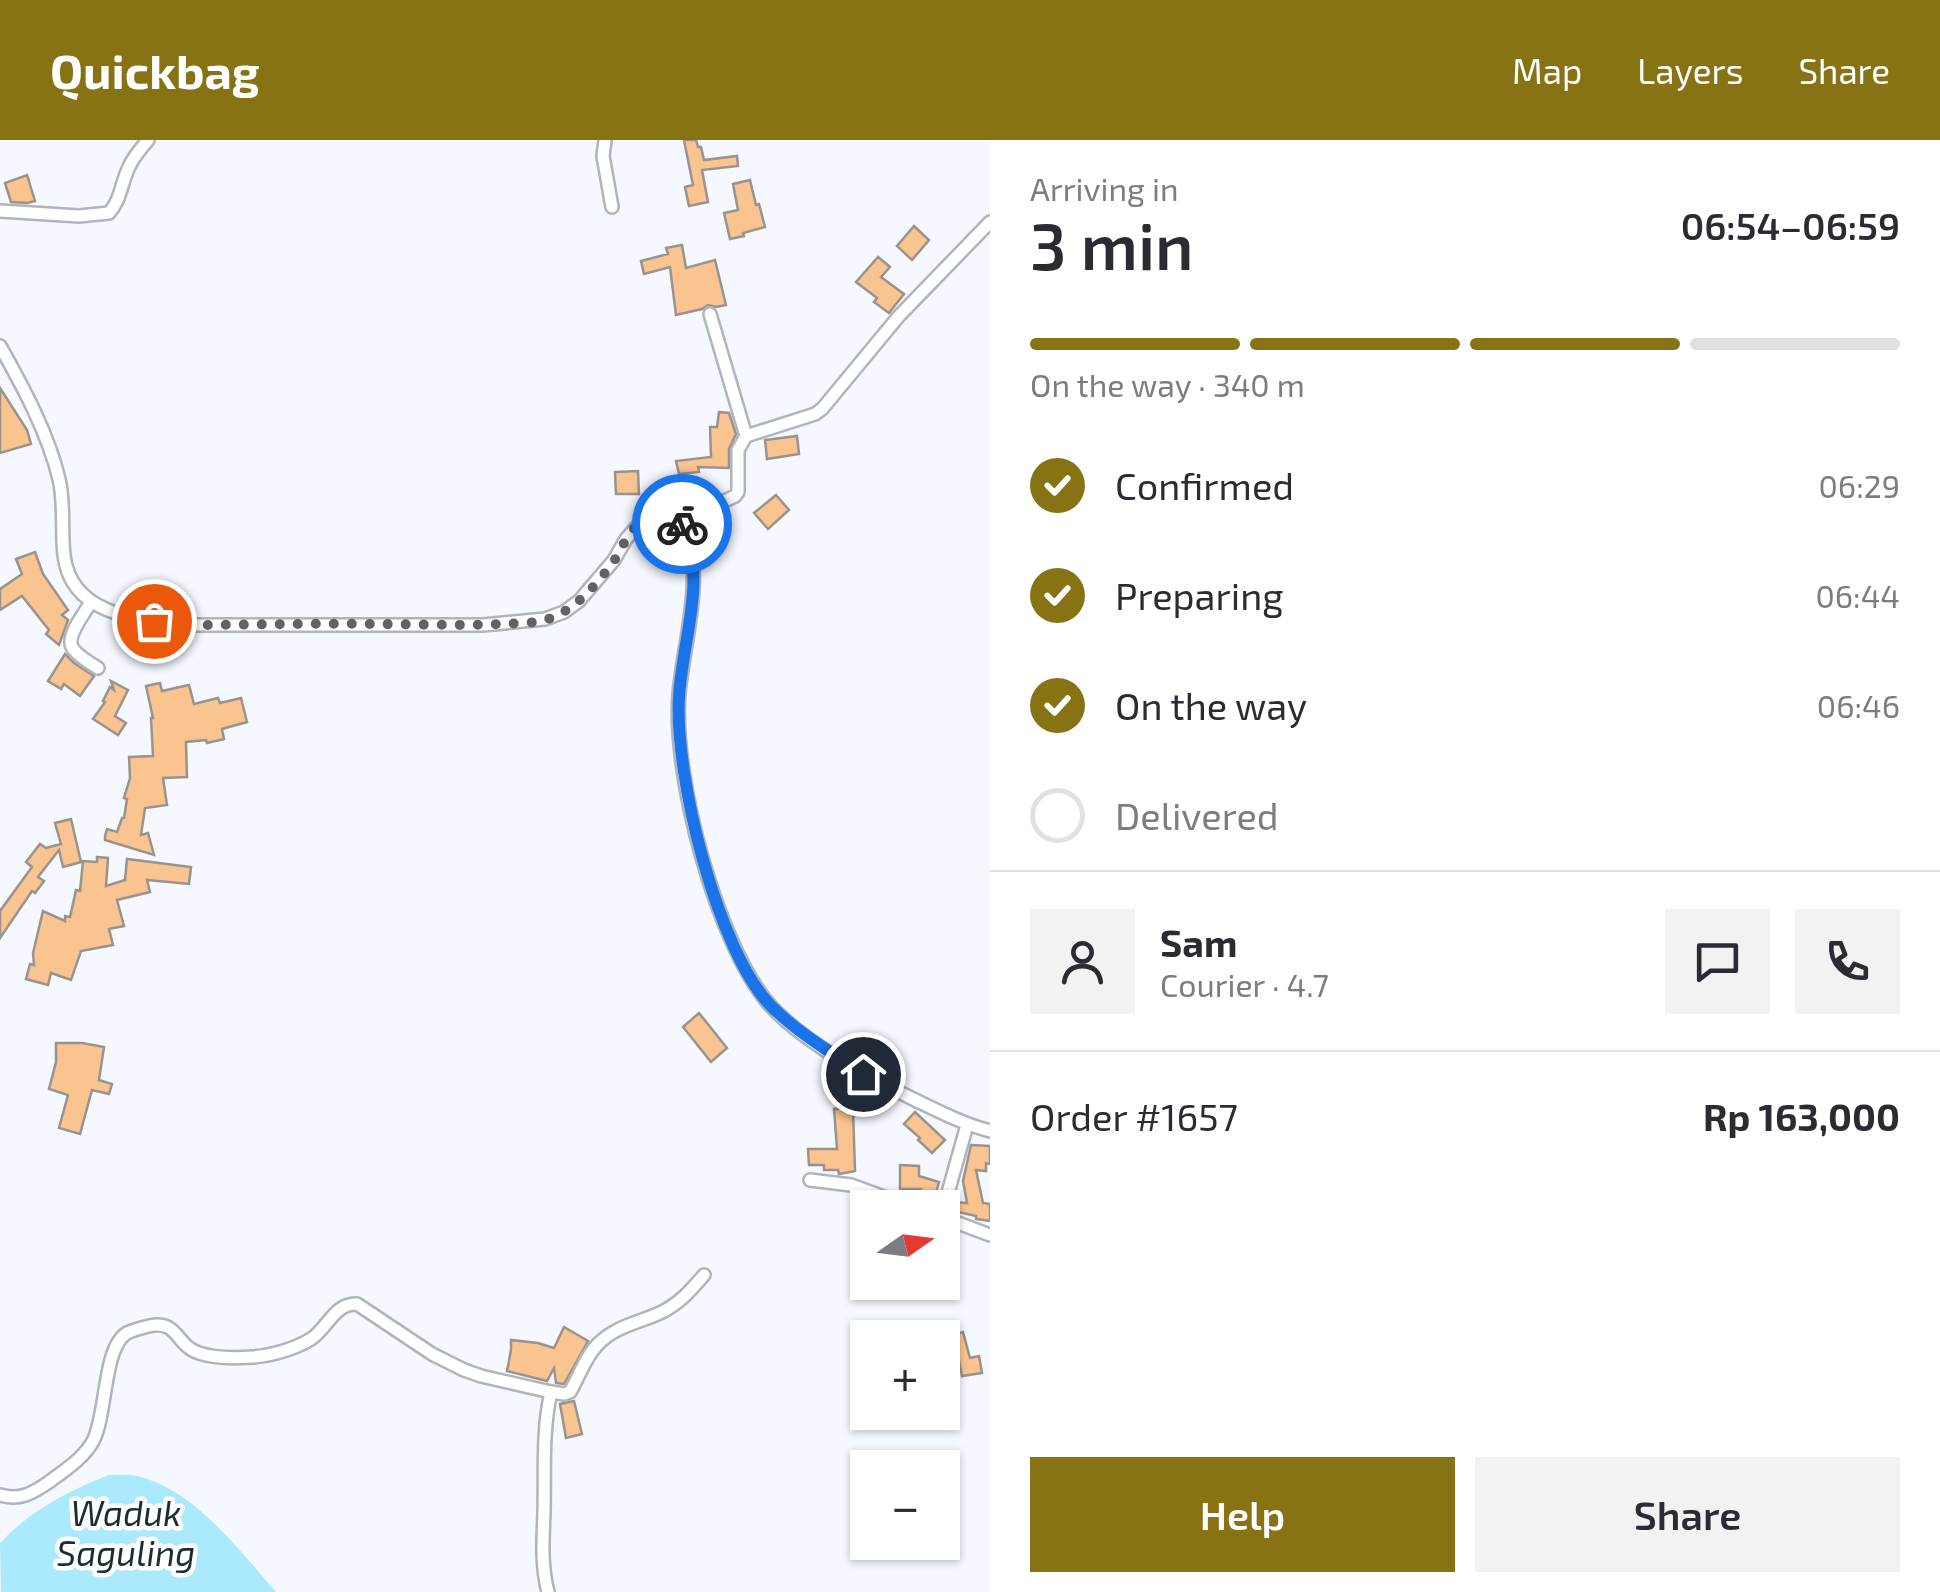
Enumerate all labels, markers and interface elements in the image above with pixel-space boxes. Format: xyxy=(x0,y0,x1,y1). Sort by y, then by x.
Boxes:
text: Quickbag xyxy=(50,41,260,99)
text: Map xyxy=(1512,49,1582,91)
text: Layers xyxy=(1637,49,1743,91)
text: Share xyxy=(1798,49,1890,91)
text: Arriving in xyxy=(1030,169,1179,207)
text: 06:54–06:59 xyxy=(1681,202,1900,248)
text: 3 min xyxy=(1030,205,1194,283)
text: On the way · 340 m xyxy=(1030,365,1305,403)
icon: check xyxy=(1030,458,1085,513)
text: Confirmed xyxy=(1115,462,1294,508)
text: 06:29 xyxy=(1819,466,1900,504)
courier xyxy=(632,474,732,574)
icon: bike xyxy=(655,497,710,552)
icon: check xyxy=(1030,568,1085,623)
text: Preparing xyxy=(1115,572,1283,618)
text: 06:44 xyxy=(1815,576,1900,614)
pin xyxy=(112,579,197,664)
icon: bag xyxy=(127,594,182,649)
icon: check xyxy=(1030,678,1085,733)
text: On the way xyxy=(1115,682,1307,728)
text: 06:46 xyxy=(1817,686,1900,724)
text: Delivered xyxy=(1115,792,1279,838)
button: person xyxy=(1030,909,1135,1014)
button: chat xyxy=(1665,909,1770,1014)
button: phone xyxy=(1795,909,1900,1014)
text: Sam xyxy=(1160,919,1237,965)
text: Courier · 4.7 xyxy=(1160,965,1329,1003)
pin xyxy=(821,1032,906,1117)
icon: home xyxy=(836,1047,891,1102)
text: Order #1657 xyxy=(1030,1093,1238,1139)
text: Rp 163,000 xyxy=(1703,1093,1900,1139)
north arrow xyxy=(850,1190,960,1300)
map controls xyxy=(850,1190,960,1560)
button: + xyxy=(850,1320,960,1430)
button: − xyxy=(850,1450,960,1560)
button: Help xyxy=(1030,1457,1455,1572)
button: Share xyxy=(1475,1457,1900,1572)
water label: Waduk Saguling xyxy=(57,1491,195,1573)

